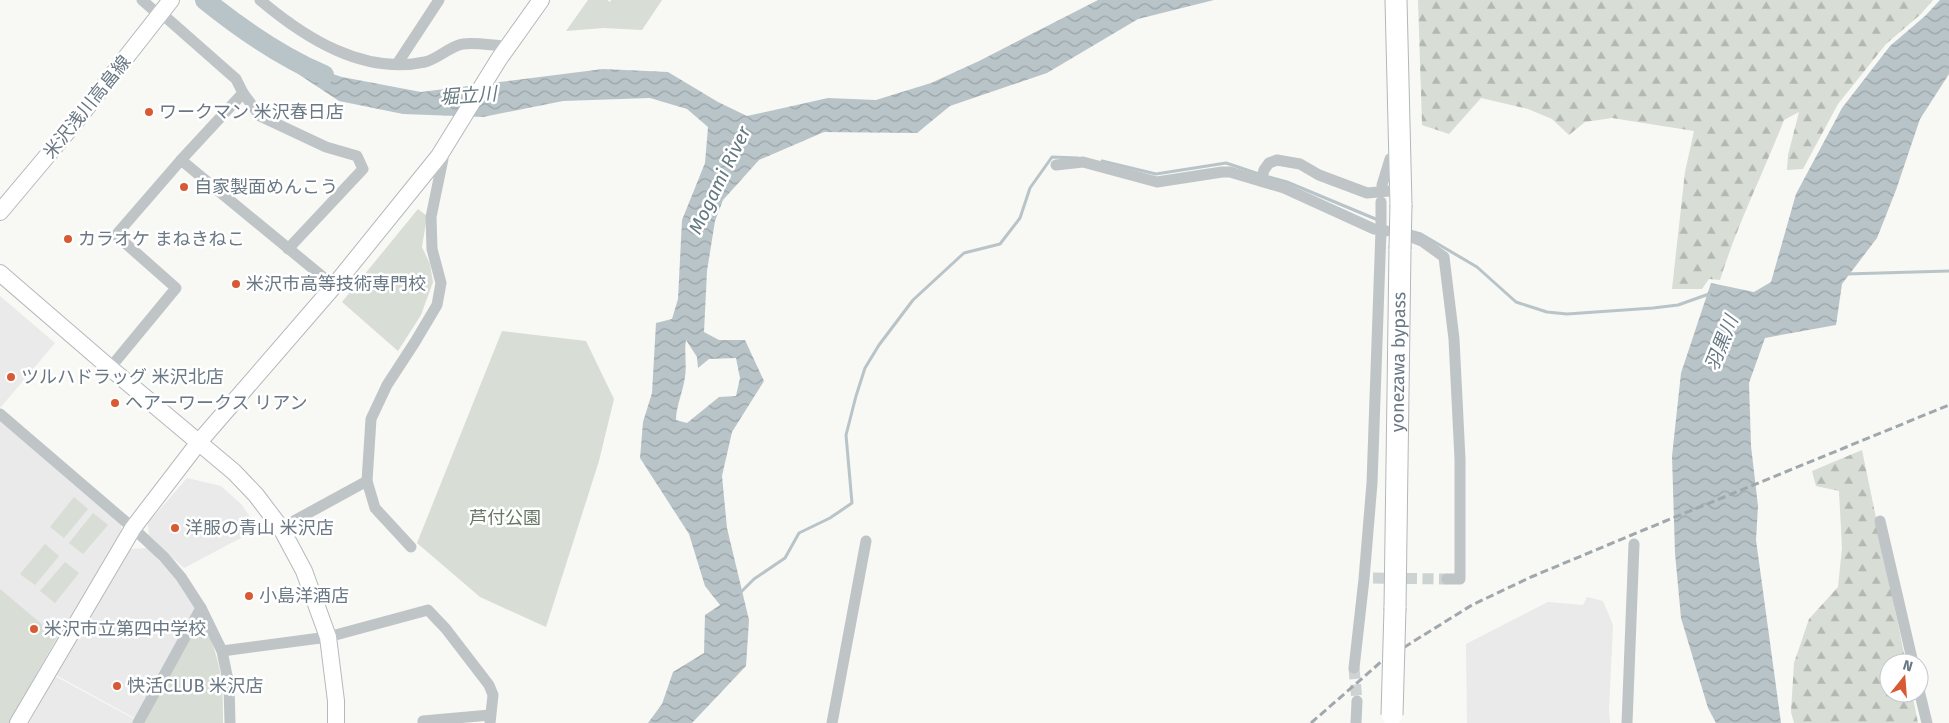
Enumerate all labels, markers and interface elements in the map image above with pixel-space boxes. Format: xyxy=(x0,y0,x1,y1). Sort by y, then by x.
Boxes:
street label: 米沢浅川高畠線 xyxy=(39,51,135,163)
water label: 堀立川 xyxy=(439,82,499,109)
place label: ワークマン 米沢春日店 xyxy=(159,101,344,123)
marker: ワークマン 米沢春日店 xyxy=(143,106,155,118)
water label: Mogami River xyxy=(684,122,756,238)
place label: 自家製面めんこう xyxy=(194,176,338,198)
marker: 自家製面めんこう xyxy=(178,181,190,193)
place label: カラオケ まねきねこ xyxy=(78,228,245,250)
marker: カラオケ まねきねこ xyxy=(62,233,74,245)
place label: 米沢市高等技術専門校 xyxy=(246,273,426,295)
marker: 米沢市高等技術専門校 xyxy=(230,278,242,290)
street label: yonezawa bypass xyxy=(1386,292,1410,432)
water label: 羽黒川 xyxy=(1700,311,1744,374)
place label: ツルハドラッグ 米沢北店 xyxy=(21,366,224,388)
marker: ツルハドラッグ 米沢北店 xyxy=(5,371,17,383)
place label: ヘアーワークス リアン xyxy=(125,392,307,414)
marker: ヘアーワークス リアン xyxy=(109,397,121,409)
park label: 芦付公園 xyxy=(469,507,541,529)
place label: 洋服の青山 米沢店 xyxy=(185,517,334,539)
marker: 洋服の青山 米沢店 xyxy=(169,522,181,534)
place label: 小島洋酒店 xyxy=(259,585,349,607)
marker: 小島洋酒店 xyxy=(243,590,255,602)
place label: 米沢市立第四中学校 xyxy=(44,618,206,640)
marker: 米沢市立第四中学校 xyxy=(28,623,40,635)
north arrow xyxy=(1879,653,1929,703)
text: N xyxy=(1901,657,1915,676)
place label: 快活CLUB 米沢店 xyxy=(127,675,263,697)
marker: 快活CLUB 米沢店 xyxy=(111,680,123,692)

